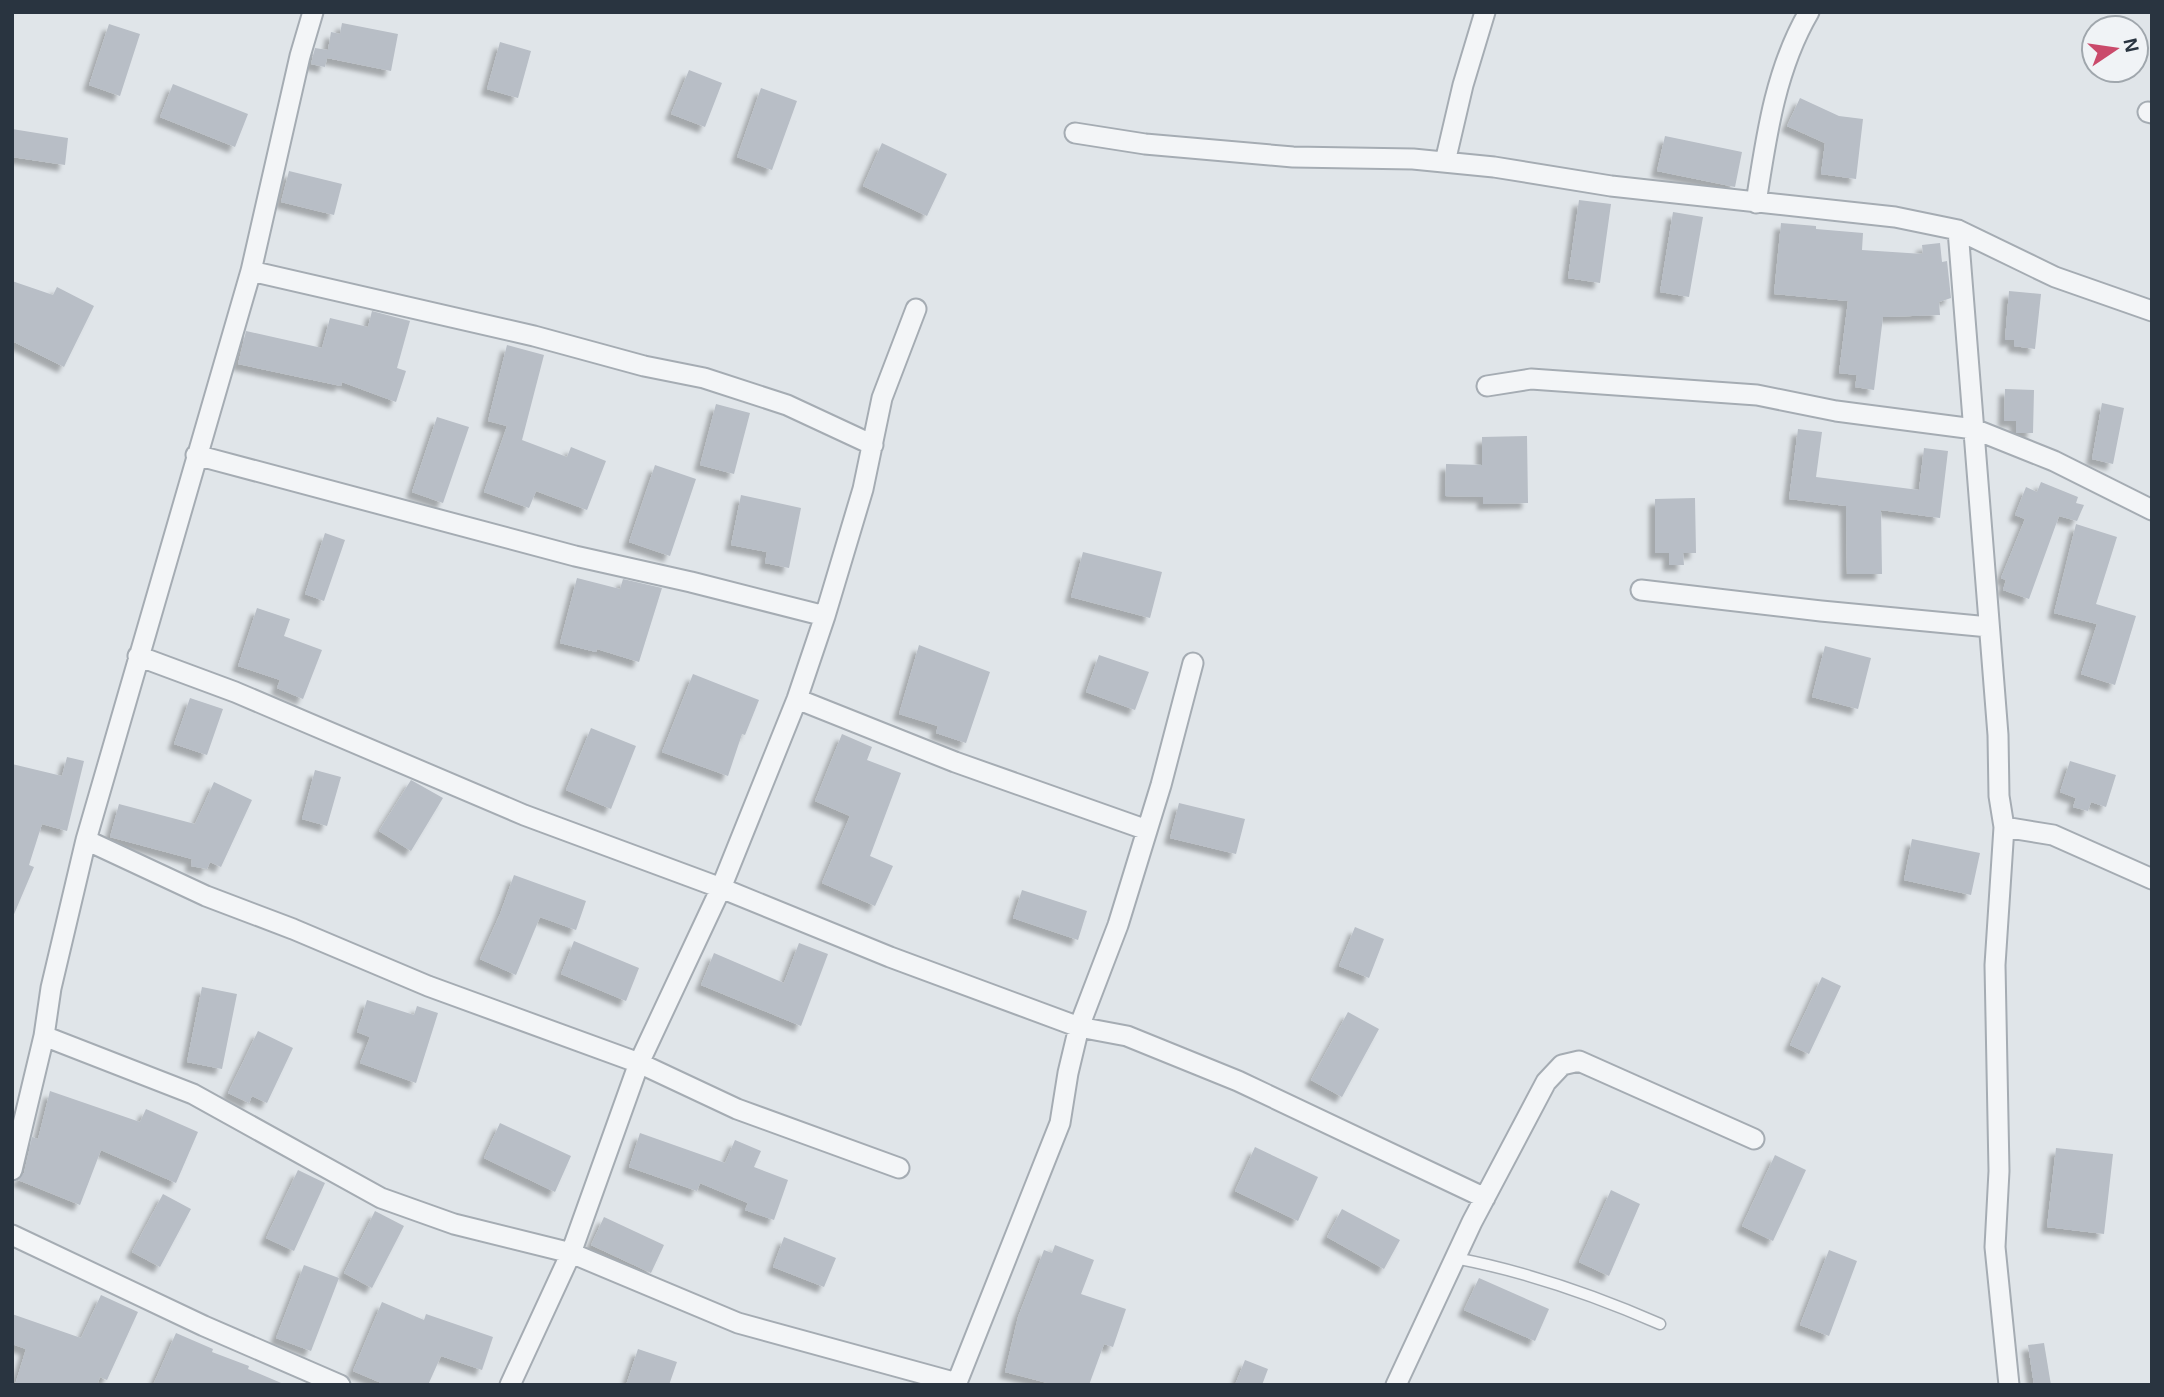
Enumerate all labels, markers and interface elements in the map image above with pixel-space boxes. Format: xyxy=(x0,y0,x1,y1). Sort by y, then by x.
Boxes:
north arrow xyxy=(2080,14,2150,84)
text: N xyxy=(2119,36,2143,54)

